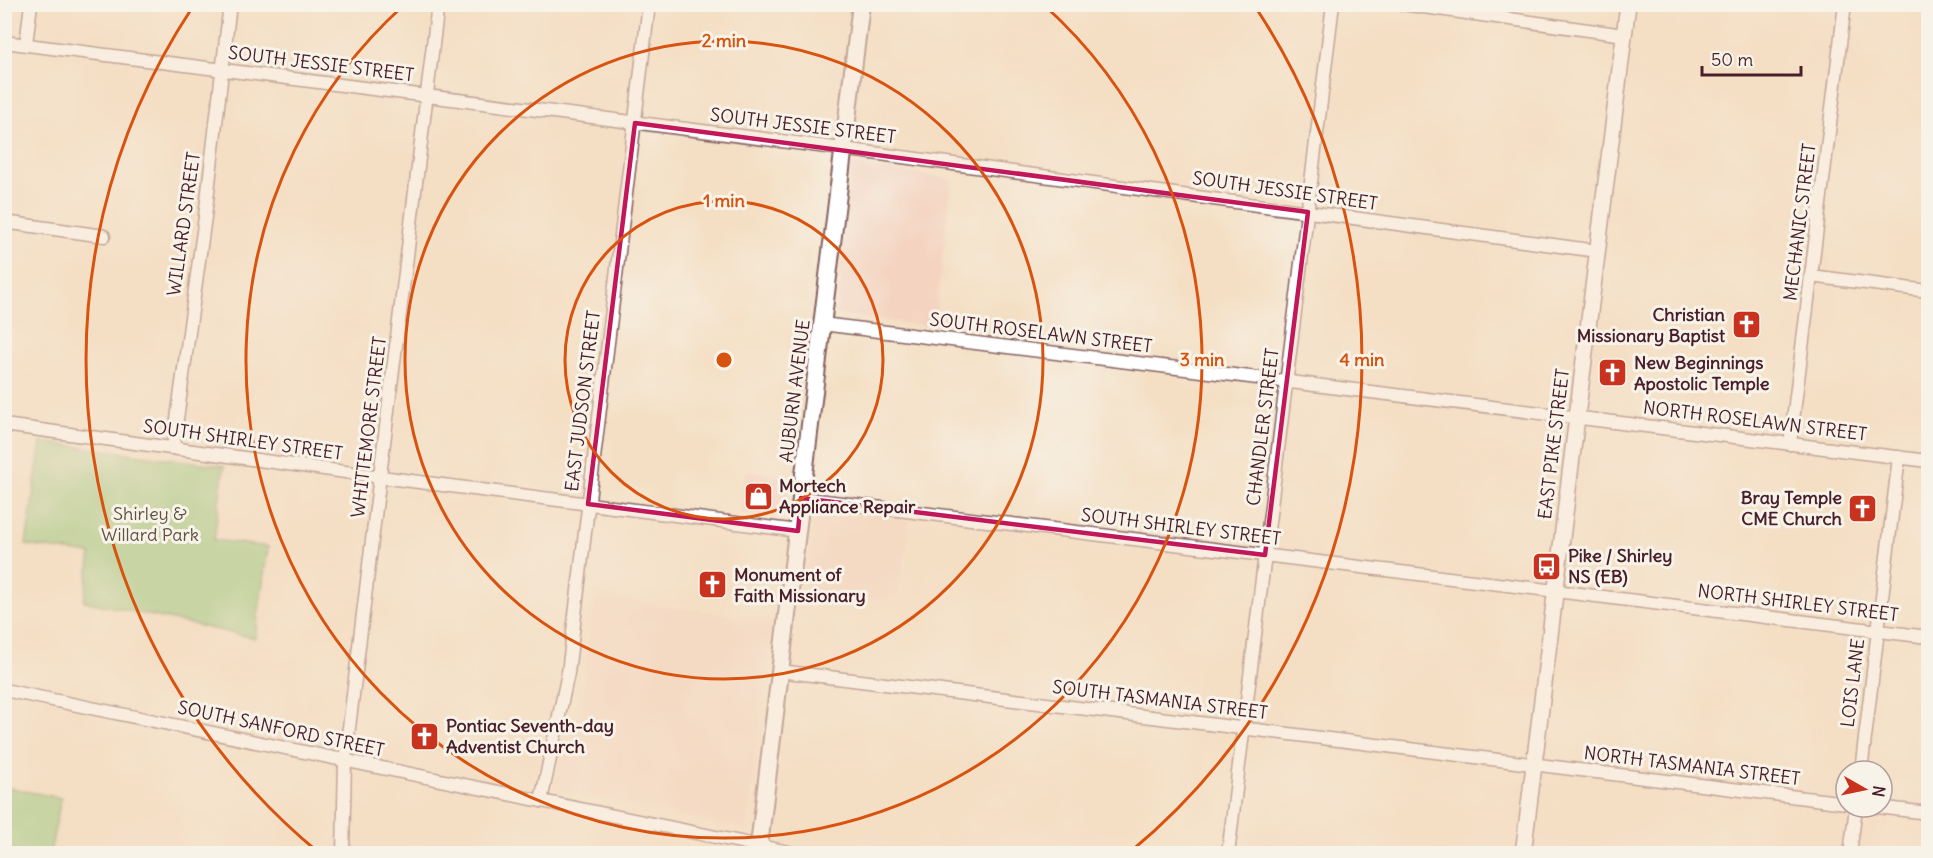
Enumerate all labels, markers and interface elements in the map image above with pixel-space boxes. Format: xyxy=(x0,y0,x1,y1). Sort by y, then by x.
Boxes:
text: 2 min xyxy=(702,29,747,52)
scale bar xyxy=(1702,39,1801,77)
street label: SOUTH JESSIE STREET xyxy=(227,41,415,86)
text: 50 m xyxy=(1711,48,1753,71)
street label: SOUTH JESSIE STREET xyxy=(709,103,897,148)
street label: MECHANIC STREET xyxy=(1778,142,1821,302)
street label: WILLARD STREET xyxy=(162,150,205,297)
street label: SOUTH JESSIE STREET xyxy=(1191,166,1379,215)
text: 1 min xyxy=(703,189,745,212)
place label: Christian Missionary Baptist xyxy=(1577,303,1726,347)
street label: SOUTH ROSELAWN STREET xyxy=(928,307,1154,358)
street label: EAST JUDSON STREET xyxy=(560,309,605,493)
church icon: Christian Missionary Baptist xyxy=(1730,309,1762,341)
street label: AUBURN AVENUE xyxy=(774,318,815,464)
street label: WHITTEMORE STREET xyxy=(346,335,391,519)
street label: CHANDLER STREET xyxy=(1241,347,1284,507)
text: 3 min xyxy=(1180,348,1225,371)
text: 4 min xyxy=(1340,348,1385,371)
centre of rings xyxy=(714,350,734,370)
place label: New Beginnings Apostolic Temple xyxy=(1634,351,1770,395)
church icon: New Beginnings Apostolic Temple xyxy=(1597,357,1629,389)
street label: EAST PIKE STREET xyxy=(1533,367,1574,521)
street label: NORTH ROSELAWN STREET xyxy=(1642,395,1868,446)
street label: SOUTH SHIRLEY STREET xyxy=(142,414,344,465)
place label: Mortech Appliance Repair xyxy=(779,474,916,518)
shop icon: Mortech Appliance Repair xyxy=(742,480,774,512)
place label: Bray Temple CME Church xyxy=(1741,486,1843,530)
church icon: Bray Temple CME Church xyxy=(1847,492,1879,524)
park label: Shirley & Willard Park xyxy=(101,502,199,546)
street label: SOUTH SHIRLEY STREET xyxy=(1080,503,1282,550)
place label: Pike / Shirley NS (EB) xyxy=(1568,544,1672,588)
bus stop icon: Pike / Shirley NS (EB) xyxy=(1531,550,1563,582)
place label: Monument of Faith Missionary xyxy=(734,563,866,607)
church icon: Monument of Faith Missionary xyxy=(697,569,729,601)
street label: NORTH SHIRLEY STREET xyxy=(1696,579,1900,626)
street label: LOIS LANE xyxy=(1836,637,1869,729)
street label: SOUTH TASMANIA STREET xyxy=(1051,675,1269,724)
street label: SOUTH SANFORD STREET xyxy=(176,695,387,762)
place label: Pontiac Seventh-day Adventist Church xyxy=(446,714,614,758)
church icon: Pontiac Seventh-day Adventist Church xyxy=(409,720,441,752)
street label: NORTH TASMANIA STREET xyxy=(1583,741,1802,790)
north arrow xyxy=(1834,759,1894,819)
text: N xyxy=(1868,784,1890,798)

